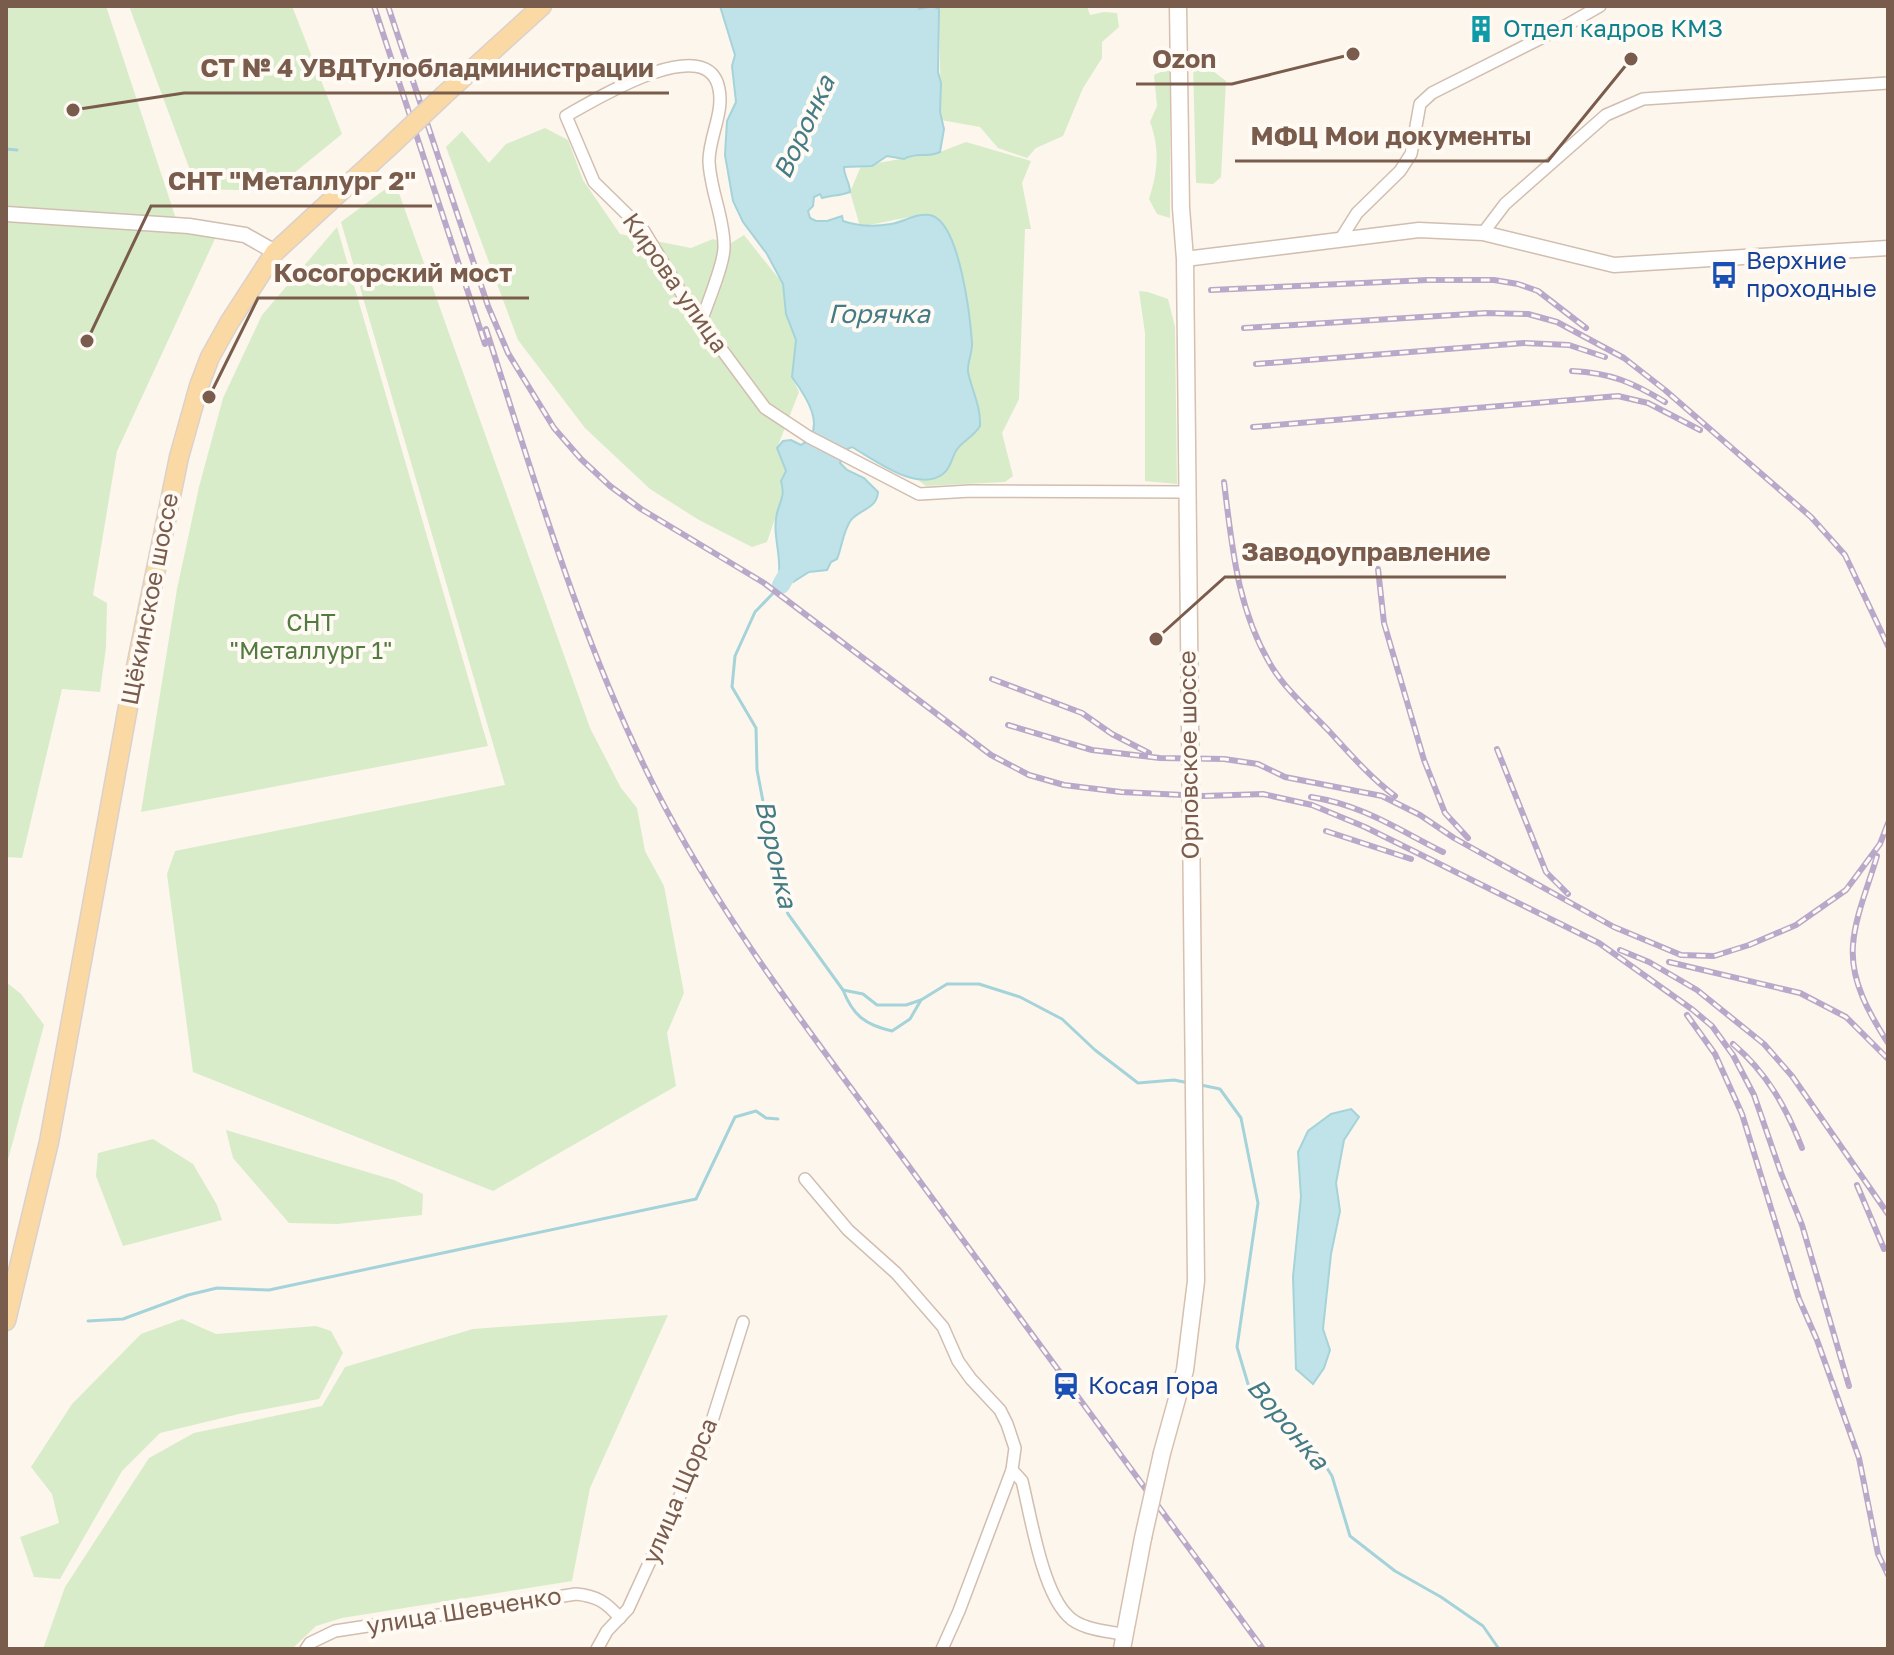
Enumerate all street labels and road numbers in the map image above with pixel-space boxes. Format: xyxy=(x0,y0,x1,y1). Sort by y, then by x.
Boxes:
street label: Кирова улица xyxy=(617,207,735,358)
street label: Щёкинское шоссе xyxy=(114,490,183,707)
street label: Орловское шоссе xyxy=(1171,650,1204,860)
street label: улица Щорса xyxy=(635,1413,722,1568)
street label: улица Шевченко xyxy=(364,1580,563,1639)

